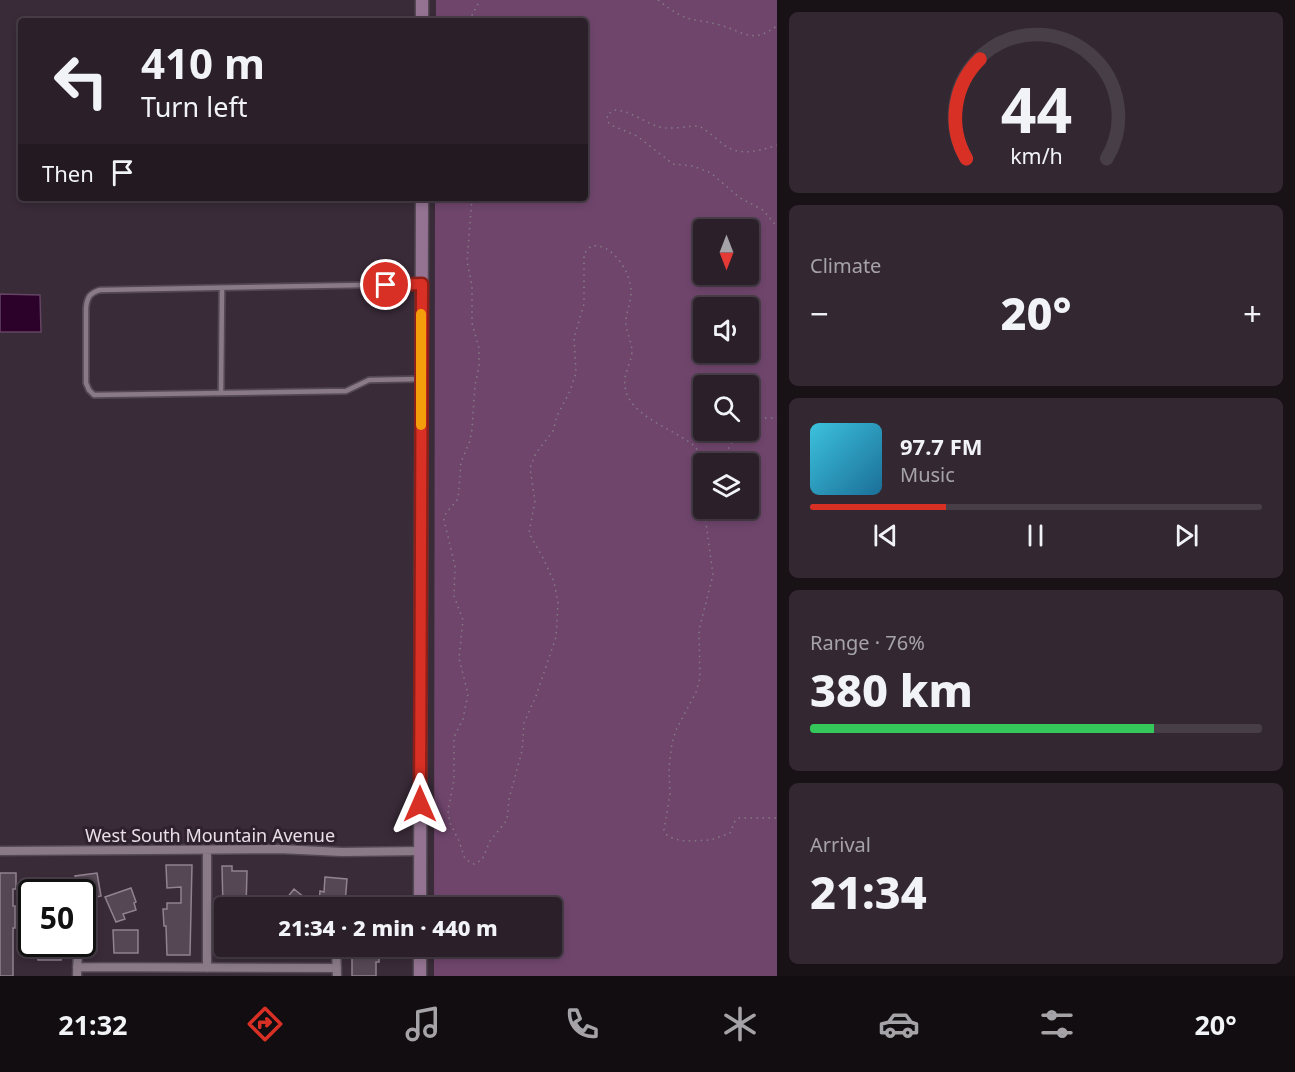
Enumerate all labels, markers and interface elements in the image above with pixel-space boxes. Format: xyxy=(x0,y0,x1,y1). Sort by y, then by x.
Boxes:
text: 410 m xyxy=(141,34,265,91)
icon: left xyxy=(42,42,120,120)
text: 44 xyxy=(1000,67,1072,152)
text: Turn left xyxy=(141,88,247,125)
text: km/h xyxy=(1010,142,1062,171)
icon: arrive xyxy=(106,156,139,189)
text: Then xyxy=(42,158,94,188)
north arrow xyxy=(693,219,759,285)
map controls xyxy=(693,219,759,519)
text: Climate xyxy=(810,252,881,279)
pin xyxy=(360,259,411,310)
icon: arrive xyxy=(369,268,402,301)
text: 20° xyxy=(1000,282,1072,343)
text: − xyxy=(810,291,829,336)
text: + xyxy=(1243,291,1262,336)
button: sound xyxy=(693,297,759,363)
button: search xyxy=(693,375,759,441)
text: 97.7 FM xyxy=(900,431,982,461)
button: layers xyxy=(693,453,759,519)
text: Music xyxy=(900,461,955,488)
icon: previous xyxy=(869,519,902,552)
icon: pause xyxy=(1019,519,1052,552)
icon: next xyxy=(1170,519,1203,552)
text: Range · 76% xyxy=(810,629,925,656)
text: 380 km xyxy=(810,659,973,720)
position arrow xyxy=(388,772,452,836)
street label: West South Mountain Avenue xyxy=(85,823,335,847)
text: Arrival xyxy=(810,831,871,858)
text: 21:34 xyxy=(810,861,927,922)
speed limit sign: 50 xyxy=(18,879,96,957)
text: 21:34 · 2 min · 440 m xyxy=(278,912,498,942)
icon: directions xyxy=(244,1003,286,1045)
icon: music xyxy=(402,1003,444,1045)
icon: phone xyxy=(561,1003,603,1045)
icon: climate xyxy=(719,1003,761,1045)
icon: car xyxy=(878,1003,920,1045)
icon: filters xyxy=(1036,1003,1078,1045)
text: 21:32 xyxy=(58,1006,128,1043)
text: 20° xyxy=(1194,1006,1237,1043)

